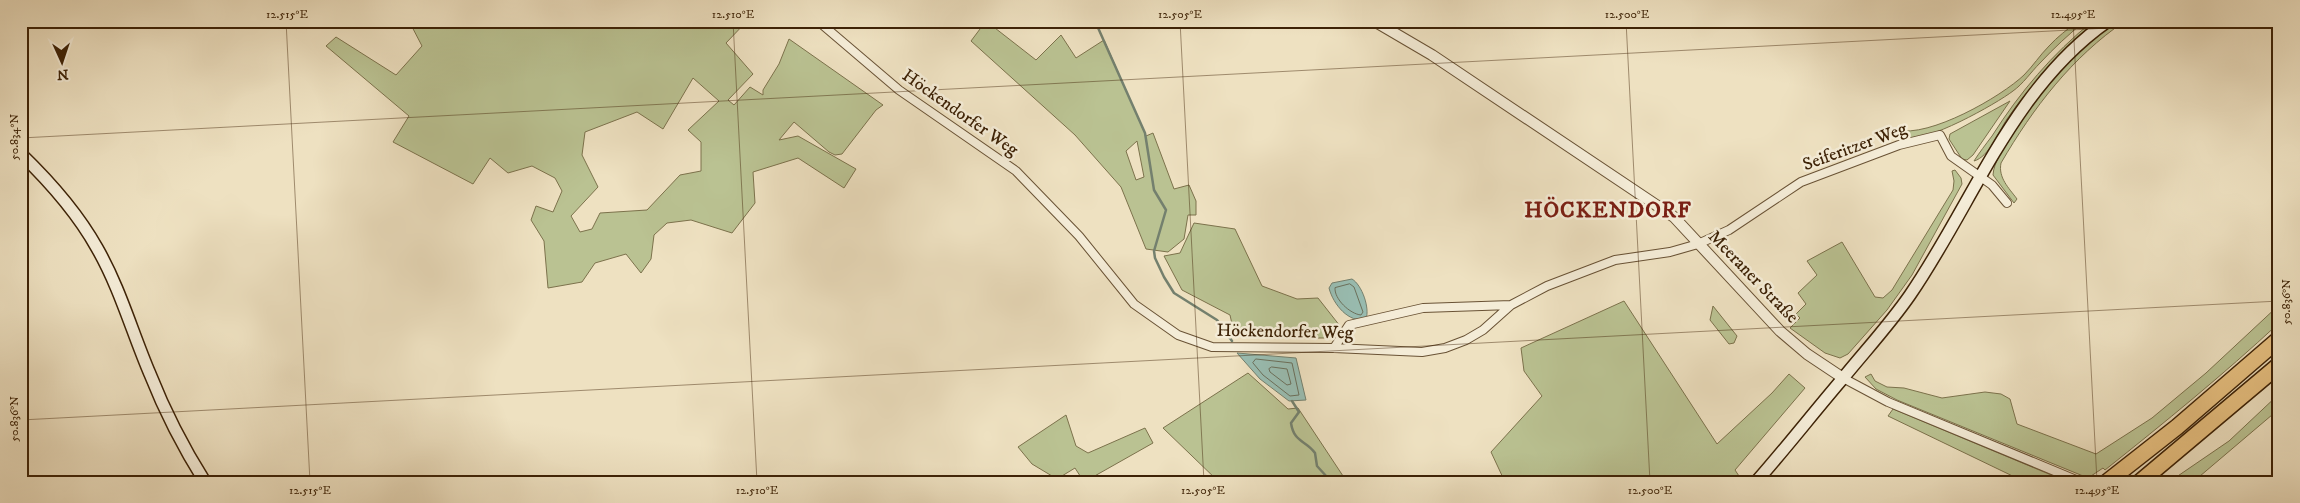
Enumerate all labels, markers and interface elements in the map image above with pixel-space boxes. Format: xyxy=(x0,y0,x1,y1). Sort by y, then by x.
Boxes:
text: 12.515°E xyxy=(266,7,308,22)
text: 12.510°E xyxy=(712,7,755,22)
text: 12.505°E xyxy=(1158,7,1202,22)
text: 12.500°E xyxy=(1605,7,1650,22)
text: 12.495°E xyxy=(2051,7,2096,22)
north arrow xyxy=(38,38,88,88)
text: N xyxy=(56,65,69,83)
street label: Höckendorfer Weg xyxy=(898,65,1023,161)
text: 50.834°N xyxy=(7,114,22,160)
street label: Seiferitzer Weg xyxy=(1800,118,1910,176)
district label: HÖCKENDORF xyxy=(1524,196,1692,224)
street label: Meeraner Straße xyxy=(1703,226,1803,328)
text: 50.836°N xyxy=(2279,279,2294,325)
street label: Höckendorfer Weg xyxy=(1216,320,1354,344)
text: 50.836°N xyxy=(7,396,22,442)
text: 12.515°E xyxy=(289,483,331,498)
text: 12.510°E xyxy=(736,483,779,498)
text: 12.505°E xyxy=(1181,483,1225,498)
text: 12.500°E xyxy=(1628,483,1673,498)
text: 12.495°E xyxy=(2075,483,2120,498)

